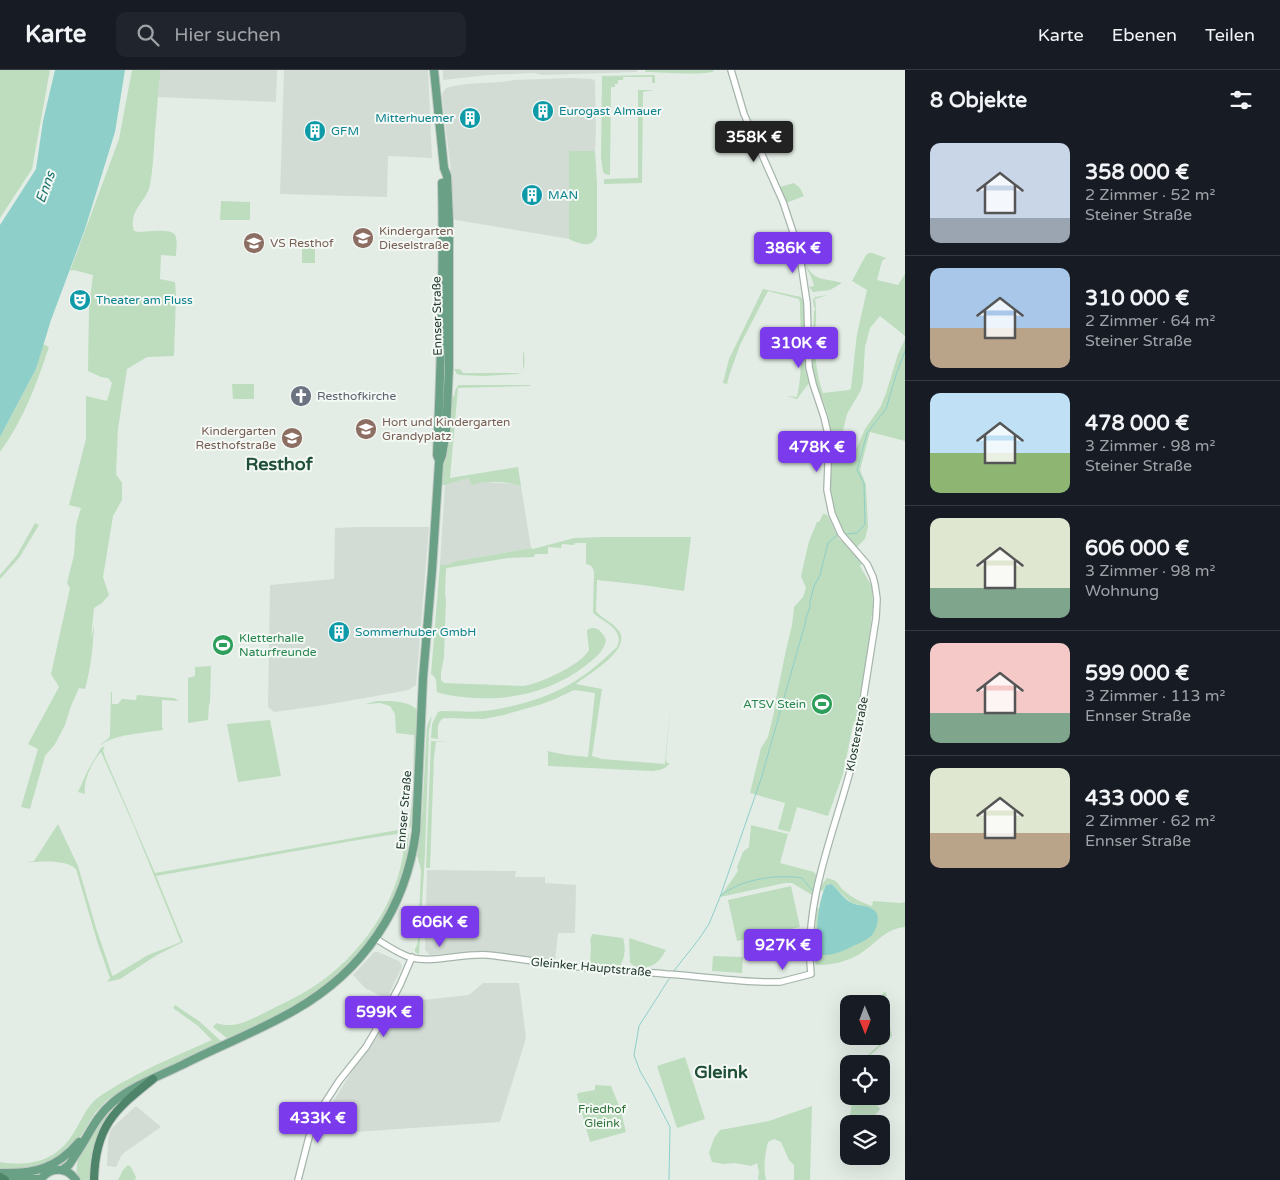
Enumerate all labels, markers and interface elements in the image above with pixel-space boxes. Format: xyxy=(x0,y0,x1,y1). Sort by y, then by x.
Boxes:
search box xyxy=(116,12,466,57)
text: Karte xyxy=(25,20,86,49)
icon: search xyxy=(134,21,162,49)
text: Hier suchen xyxy=(174,24,281,46)
text: Karte xyxy=(1038,24,1084,46)
text: Ebenen xyxy=(1112,24,1177,46)
text: Teilen xyxy=(1205,24,1255,46)
icon: filters xyxy=(1227,86,1255,114)
text: 8 Objekte xyxy=(930,88,1027,113)
building icon: Eurogast Almauer xyxy=(531,99,555,123)
place label: Eurogast Almauer xyxy=(559,104,662,118)
building icon: Mitterhuemer xyxy=(458,106,482,130)
place label: Mitterhuemer xyxy=(375,111,454,125)
building icon: GFM xyxy=(303,119,327,143)
pin: 358K € xyxy=(713,121,795,163)
place label: GFM xyxy=(331,124,359,138)
text: 358K € xyxy=(726,127,782,147)
text: 358 000 € xyxy=(1085,160,1189,185)
icon: home xyxy=(970,163,1030,223)
water label: Enns xyxy=(32,168,59,205)
building icon: MAN xyxy=(520,183,544,207)
text: 2 Zimmer · 52 m² xyxy=(1085,185,1215,205)
place label: MAN xyxy=(548,188,578,202)
text: Steiner Straße xyxy=(1085,205,1192,225)
place label: Kindergarten Dieselstraße xyxy=(379,224,454,252)
school or university icon: Kindergarten Dieselstraße xyxy=(351,226,375,250)
school or university icon: VS Resthof xyxy=(242,231,266,255)
pin: 386K € xyxy=(752,232,834,274)
place label: VS Resthof xyxy=(270,236,334,250)
text: 386K € xyxy=(765,238,821,258)
street label: Ennser Straße xyxy=(429,276,445,356)
text: 310 000 € xyxy=(1085,286,1189,311)
theatre icon: Theater am Fluss xyxy=(68,288,92,312)
icon: home xyxy=(970,288,1030,348)
place label: Theater am Fluss xyxy=(96,293,193,307)
text: 2 Zimmer · 64 m² xyxy=(1085,311,1215,331)
pin: 310K € xyxy=(758,326,840,369)
text: Steiner Straße xyxy=(1085,331,1192,351)
text: 310K € xyxy=(771,333,827,353)
church icon: Resthofkirche xyxy=(289,384,313,408)
place label: Resthofkirche xyxy=(317,389,396,403)
text: 478 000 € xyxy=(1085,411,1189,436)
icon: home xyxy=(970,413,1030,473)
place label: Hort und Kindergarten Grandyplatz xyxy=(382,415,510,443)
school or university icon: Hort und Kindergarten Grandyplatz xyxy=(354,417,378,441)
place label: Kindergarten Resthofstraße xyxy=(196,424,276,452)
school or university icon: Kindergarten Resthofstraße xyxy=(280,426,304,450)
pin: 478K € xyxy=(776,430,858,473)
text: 3 Zimmer · 98 m² xyxy=(1085,436,1215,456)
text: 478K € xyxy=(789,437,845,457)
district label: Resthof xyxy=(245,453,314,475)
text: Steiner Straße xyxy=(1085,456,1192,476)
text: 606 000 € xyxy=(1085,536,1189,561)
icon: home xyxy=(970,538,1030,598)
text: 3 Zimmer · 98 m² xyxy=(1085,561,1215,581)
text: Wohnung xyxy=(1085,581,1159,601)
building icon: Sommerhuber GmbH xyxy=(327,620,351,644)
place label: Sommerhuber GmbH xyxy=(355,625,476,639)
place label: Kletterhalle Naturfreunde xyxy=(239,631,317,659)
sports icon: Kletterhalle Naturfreunde xyxy=(211,633,235,657)
text: 599 000 € xyxy=(1085,661,1189,686)
icon: home xyxy=(970,663,1030,723)
text: 3 Zimmer · 113 m² xyxy=(1085,686,1225,706)
sports icon: ATSV Stein xyxy=(810,692,834,716)
street label: Klosterstraße xyxy=(843,695,871,772)
place label: ATSV Stein xyxy=(743,697,806,711)
text: Ennser Straße xyxy=(1085,706,1191,726)
street label: Ennser Straße xyxy=(394,770,414,850)
text: 433 000 € xyxy=(1085,786,1189,811)
icon: home xyxy=(970,788,1030,848)
text: 2 Zimmer · 62 m² xyxy=(1085,811,1215,831)
text: Ennser Straße xyxy=(1085,831,1191,851)
pin: 606K € xyxy=(399,906,481,948)
text: 606K € xyxy=(412,912,468,932)
pin: 927K € xyxy=(742,928,824,971)
text: 927K € xyxy=(755,935,811,955)
street label: Gleinker Hauptstraße xyxy=(530,955,652,979)
north arrow xyxy=(840,995,890,1045)
map controls xyxy=(840,995,890,1165)
pin: 599K € xyxy=(343,996,425,1038)
text: 599K € xyxy=(356,1002,412,1022)
button: locate xyxy=(840,1055,890,1105)
district label: Gleink xyxy=(694,1061,748,1083)
pin: 433K € xyxy=(277,1102,359,1144)
park label: Friedhof Gleink xyxy=(578,1102,626,1130)
text: 433K € xyxy=(290,1108,346,1128)
button: layers xyxy=(840,1115,890,1165)

